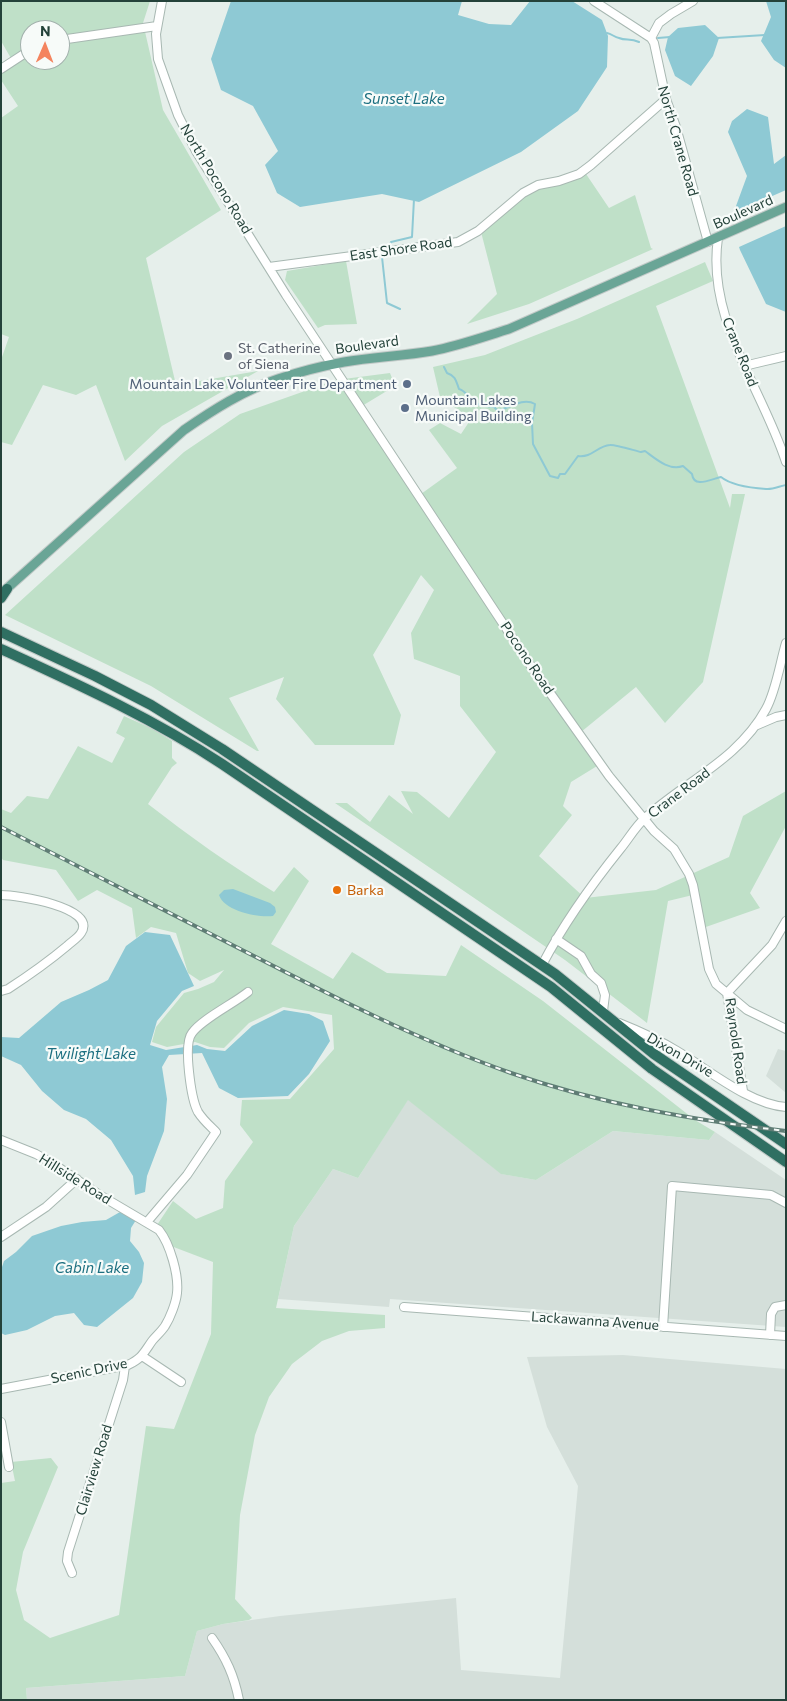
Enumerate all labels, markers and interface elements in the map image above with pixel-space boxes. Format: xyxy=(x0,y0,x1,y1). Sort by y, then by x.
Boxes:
north arrow xyxy=(20,20,70,70)
text: N xyxy=(40,22,51,39)
street label: North Crane Road xyxy=(654,84,702,198)
water label: Sunset Lake xyxy=(363,90,445,108)
street label: North Pocono Road xyxy=(177,121,255,237)
street label: Boulevard xyxy=(710,191,776,233)
street label: East Shore Road xyxy=(349,234,453,264)
street label: Crane Road xyxy=(719,315,761,389)
street label: Boulevard xyxy=(334,332,400,358)
place label: St. Catherine of Siena xyxy=(238,340,320,372)
marker: St. Catherine of Siena xyxy=(222,350,234,362)
place label: Mountain Lake Volunteer Fire Department xyxy=(129,376,397,392)
marker: Mountain Lake Volunteer Fire Department xyxy=(401,378,413,390)
place label: Mountain Lakes Municipal Building xyxy=(415,392,531,424)
marker: Mountain Lakes Municipal Building xyxy=(399,402,411,414)
street label: Pocono Road xyxy=(497,619,557,697)
street label: Crane Road xyxy=(645,764,713,822)
place label: Barka xyxy=(347,882,384,898)
marker: Barka xyxy=(331,884,343,896)
street label: Raynold Road xyxy=(722,997,750,1085)
street label: Dixon Drive xyxy=(644,1029,716,1081)
water label: Twilight Lake xyxy=(46,1045,136,1063)
street label: Hillside Road xyxy=(36,1150,114,1208)
water label: Cabin Lake xyxy=(55,1259,129,1277)
street label: Lackawanna Avenue xyxy=(531,1308,659,1334)
street label: Scenic Drive xyxy=(49,1355,129,1387)
street label: Clairview Road xyxy=(72,1422,116,1518)

